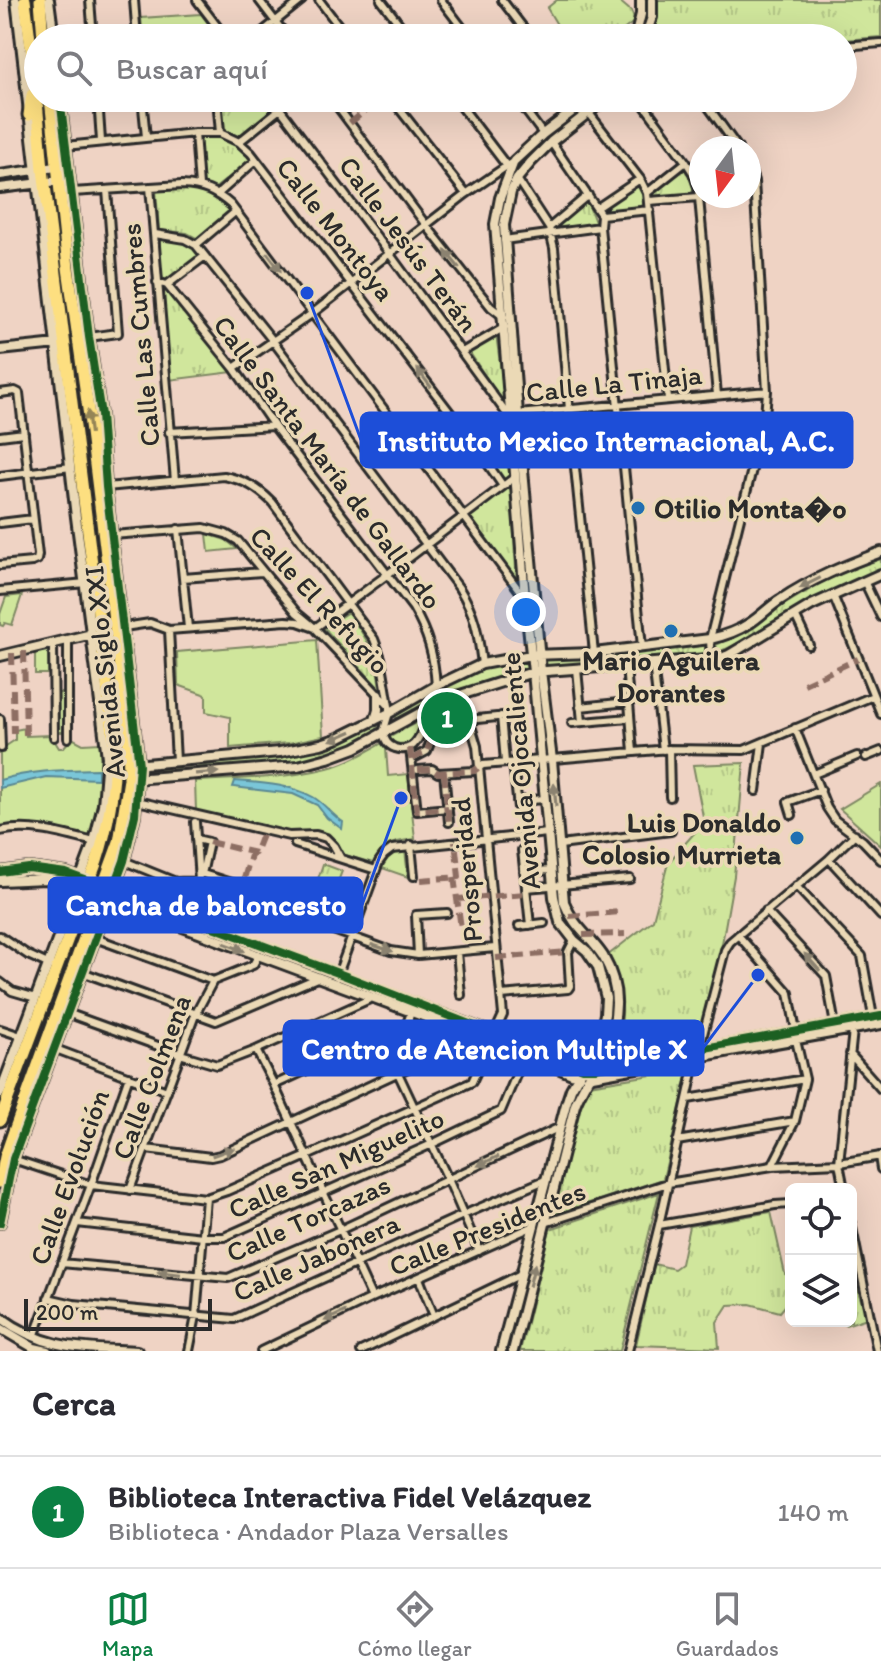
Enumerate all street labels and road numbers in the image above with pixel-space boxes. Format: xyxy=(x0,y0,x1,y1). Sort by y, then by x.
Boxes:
street label: Calle Jesús Terán xyxy=(332,149,486,339)
street label: Calle Montoya xyxy=(269,151,403,308)
street label: Calle Las Cumbres xyxy=(113,222,167,448)
street label: Calle Santa María de Gallardo xyxy=(206,308,450,616)
street label: Calle La Tinaja xyxy=(524,357,704,409)
street label: Calle El Refugio xyxy=(243,519,397,681)
street label: Avenida Siglo XXI xyxy=(76,564,132,780)
street label: Avenida Ojocaliente xyxy=(493,651,547,891)
street label: Prosperidad xyxy=(443,796,489,944)
street label: Calle Colmena xyxy=(104,990,198,1164)
street label: Calle Evolución xyxy=(22,1085,117,1269)
street label: Calle San Miguelito xyxy=(223,1100,449,1226)
street label: Calle Torcazas xyxy=(221,1167,395,1269)
street label: Calle Presidentes xyxy=(384,1173,590,1283)
street label: Calle Jabonera xyxy=(227,1205,405,1309)

